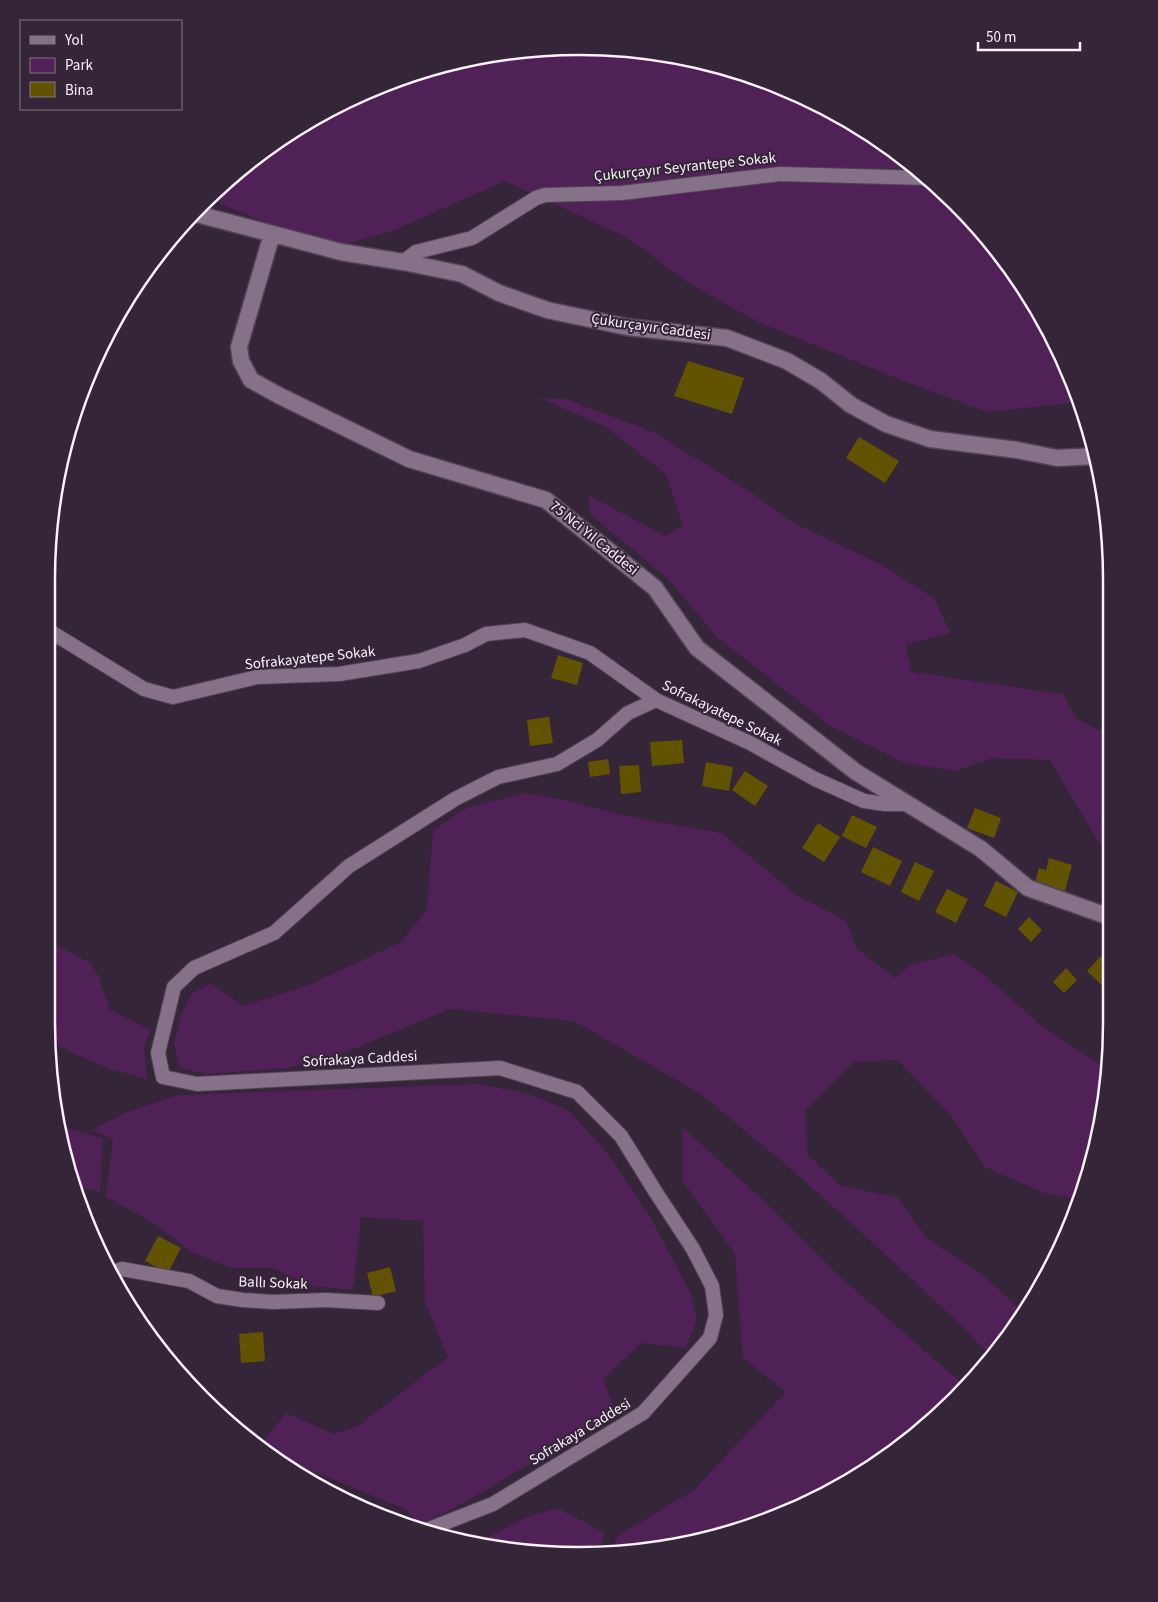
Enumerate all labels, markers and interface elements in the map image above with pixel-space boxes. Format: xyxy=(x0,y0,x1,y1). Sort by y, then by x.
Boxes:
legend xyxy=(20,20,182,110)
scale bar xyxy=(978,20,1080,52)
text: 50 m xyxy=(986,27,1016,48)
text: Yol xyxy=(64,30,84,51)
text: Park xyxy=(65,55,94,76)
text: Bina xyxy=(65,80,93,101)
street label: Çukurçayır Seyrantepe Sokak xyxy=(593,147,778,187)
street label: Çukurçayır Caddesi xyxy=(590,308,712,346)
street label: 75 Nci Yıl Caddesi xyxy=(545,496,643,580)
street label: Sofrakayatepe Sokak xyxy=(244,641,377,675)
street label: Sofrakayatepe Sokak xyxy=(658,675,786,751)
street label: Sofrakaya Caddesi xyxy=(302,1045,418,1073)
street label: Ballı Sokak xyxy=(238,1271,308,1295)
street label: Sofrakaya Caddesi xyxy=(525,1393,635,1471)

